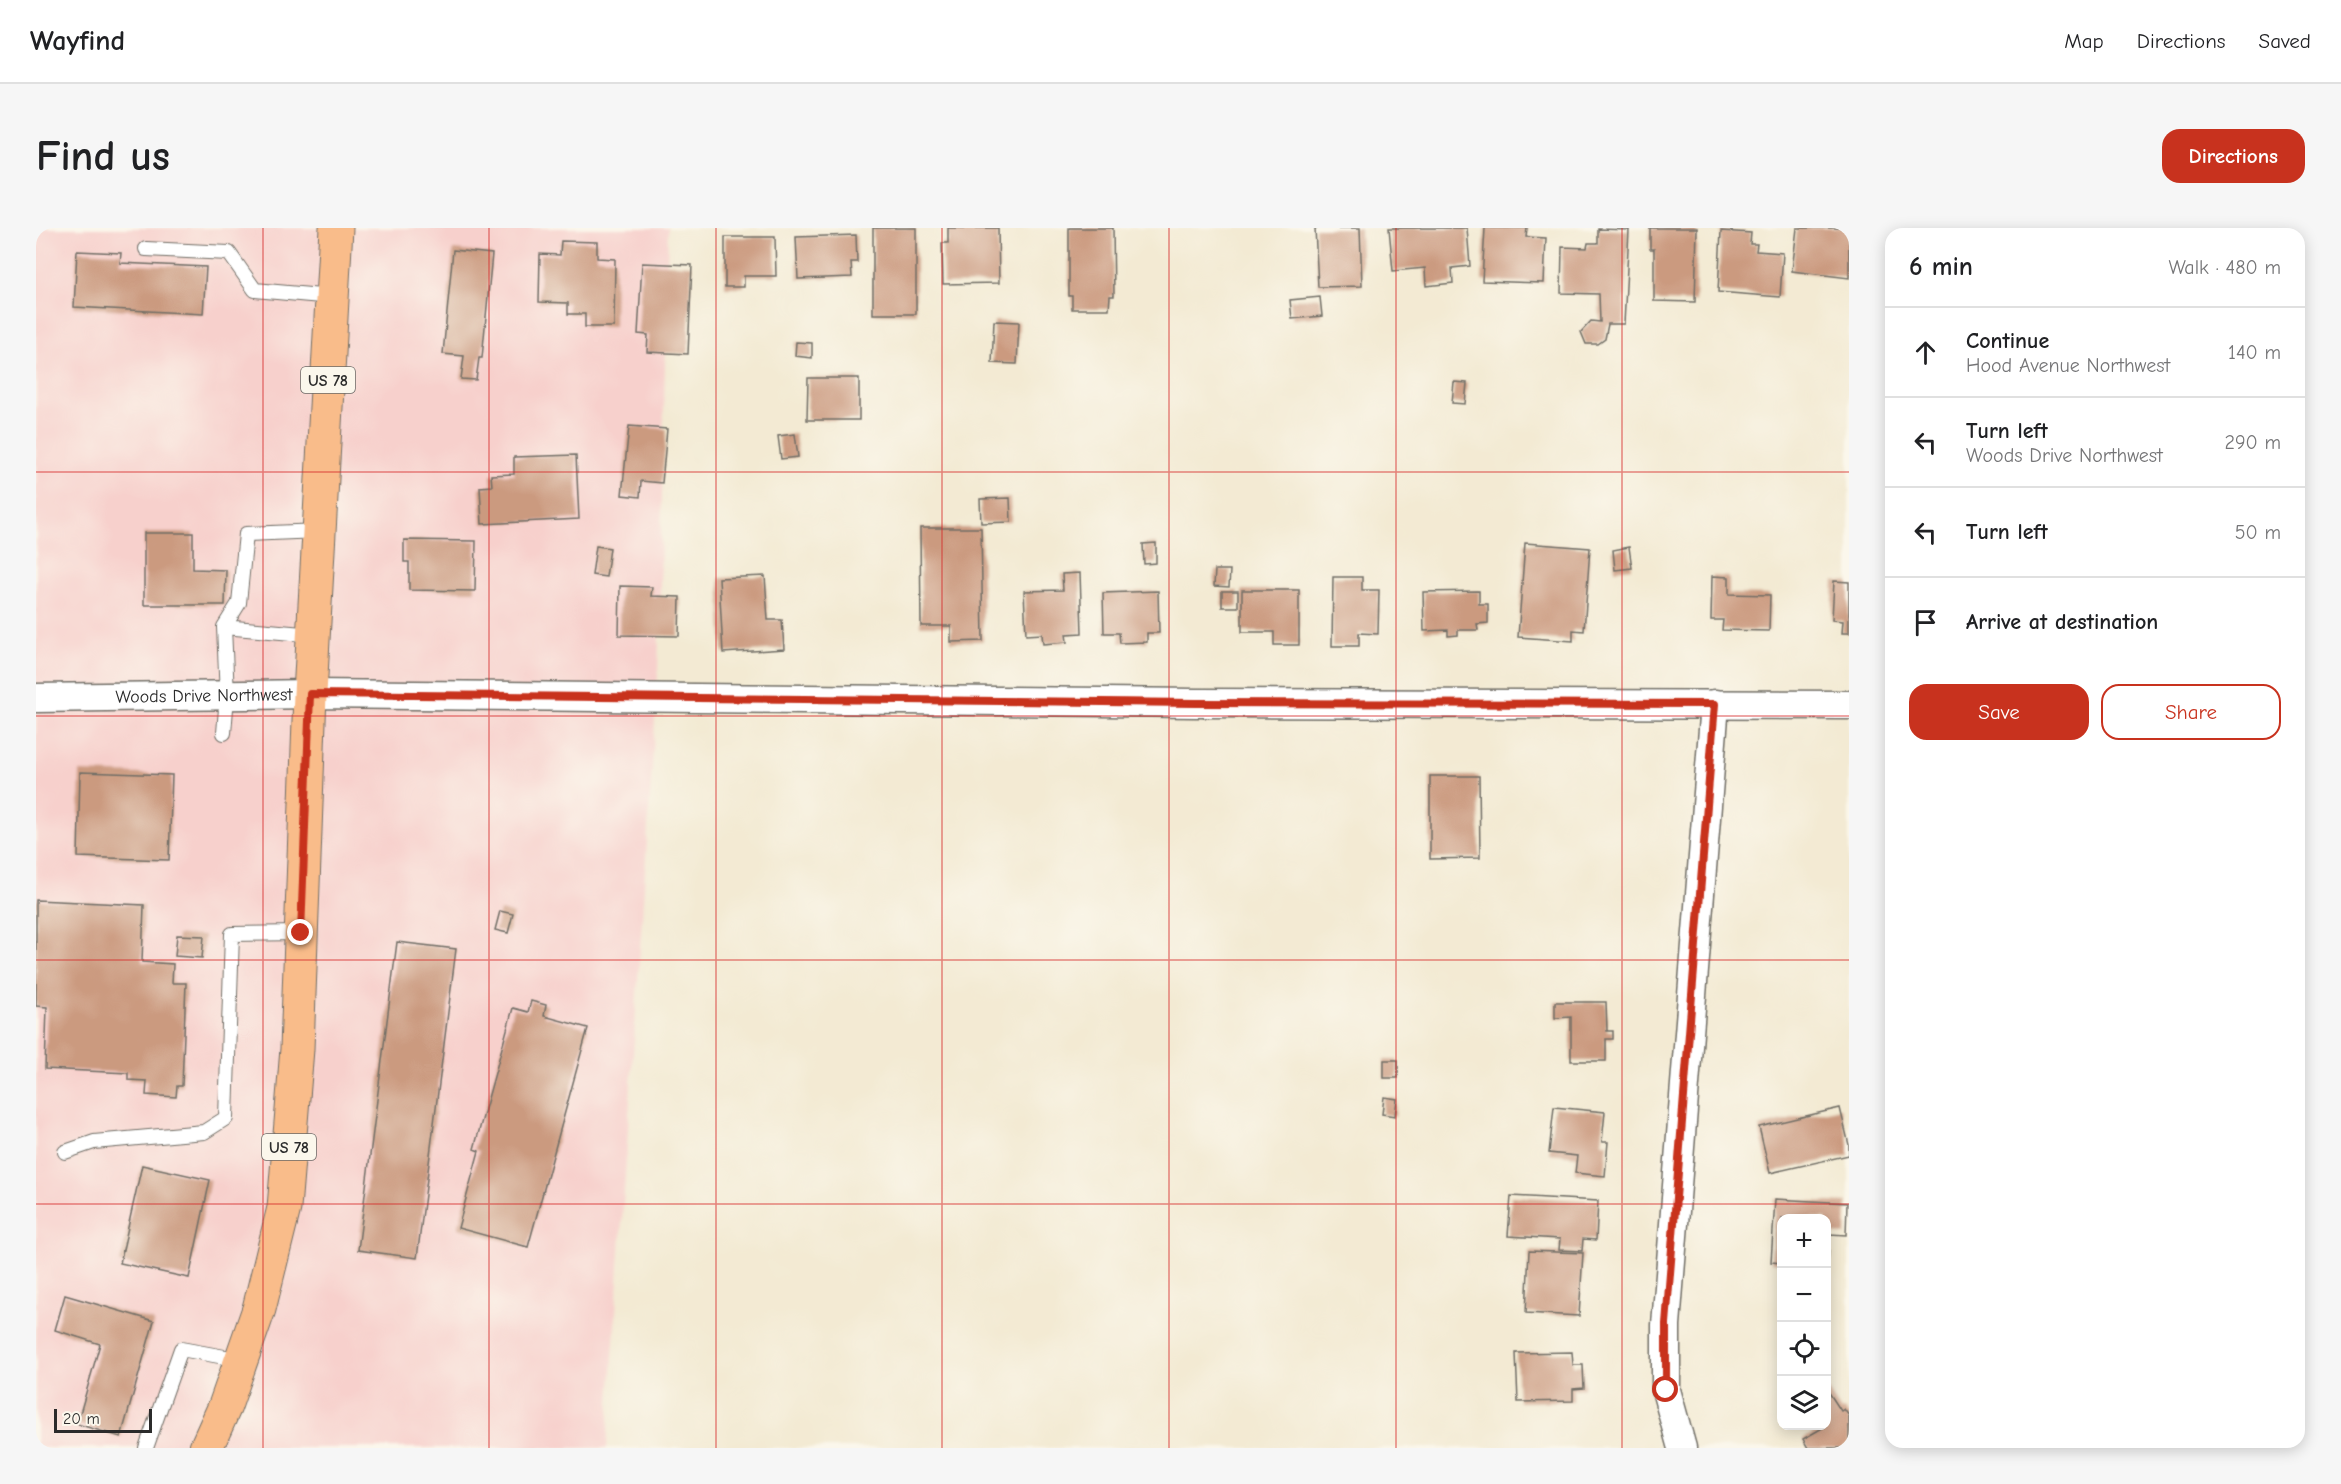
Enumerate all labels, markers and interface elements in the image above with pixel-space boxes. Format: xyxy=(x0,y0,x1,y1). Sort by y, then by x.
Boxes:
text: Wayfind xyxy=(30,25,125,57)
text: Map xyxy=(2064,29,2104,53)
text: Directions xyxy=(2137,29,2226,53)
text: Saved xyxy=(2259,29,2311,53)
button: Directions xyxy=(2162,129,2305,183)
text: Find us xyxy=(36,132,170,181)
text: 6 min xyxy=(1909,252,1973,282)
text: Walk · 480 m xyxy=(2168,256,2281,279)
text: Continue xyxy=(1966,328,2049,354)
icon: ahead xyxy=(1909,336,1942,369)
text: 140 m xyxy=(2228,341,2281,364)
text: Hood Avenue Northwest xyxy=(1966,354,2170,377)
road number: US 78 xyxy=(301,367,355,393)
text: Turn left xyxy=(1966,418,2048,444)
icon: left xyxy=(1909,426,1942,459)
text: 290 m xyxy=(2225,431,2281,454)
text: Woods Drive Northwest xyxy=(1966,444,2163,467)
icon: left xyxy=(1909,516,1942,549)
text: Turn left xyxy=(1966,519,2048,545)
text: 50 m xyxy=(2235,521,2281,544)
icon: arrive xyxy=(1909,606,1942,639)
text: Arrive at destination xyxy=(1966,609,2158,635)
street label: Woods Drive Northwest xyxy=(115,684,294,708)
button: Save xyxy=(1909,684,2089,740)
button: Share xyxy=(2101,684,2281,740)
route end xyxy=(287,919,313,945)
road number: US 78 xyxy=(262,1134,316,1160)
map controls xyxy=(1777,1214,1831,1430)
button: + xyxy=(1777,1214,1831,1268)
button: − xyxy=(1777,1268,1831,1322)
button: locate xyxy=(1777,1322,1831,1376)
route start xyxy=(1652,1376,1678,1402)
button: layers xyxy=(1777,1376,1831,1430)
scale bar xyxy=(54,1406,152,1434)
text: 20 m xyxy=(63,1410,100,1428)

